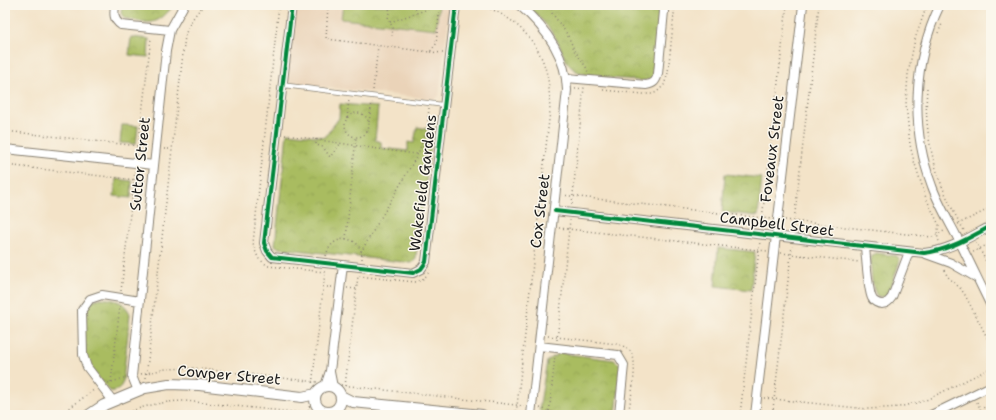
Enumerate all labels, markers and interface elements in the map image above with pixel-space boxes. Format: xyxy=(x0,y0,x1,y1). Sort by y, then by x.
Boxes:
street label: Foveaux Street xyxy=(756,94,788,204)
street label: Wakefield Gardens xyxy=(405,113,441,253)
street label: Suttor Street xyxy=(125,116,155,212)
street label: Cox Street xyxy=(526,173,554,249)
street label: Campbell Street xyxy=(719,207,835,241)
street label: Cowper Street xyxy=(176,361,282,389)

